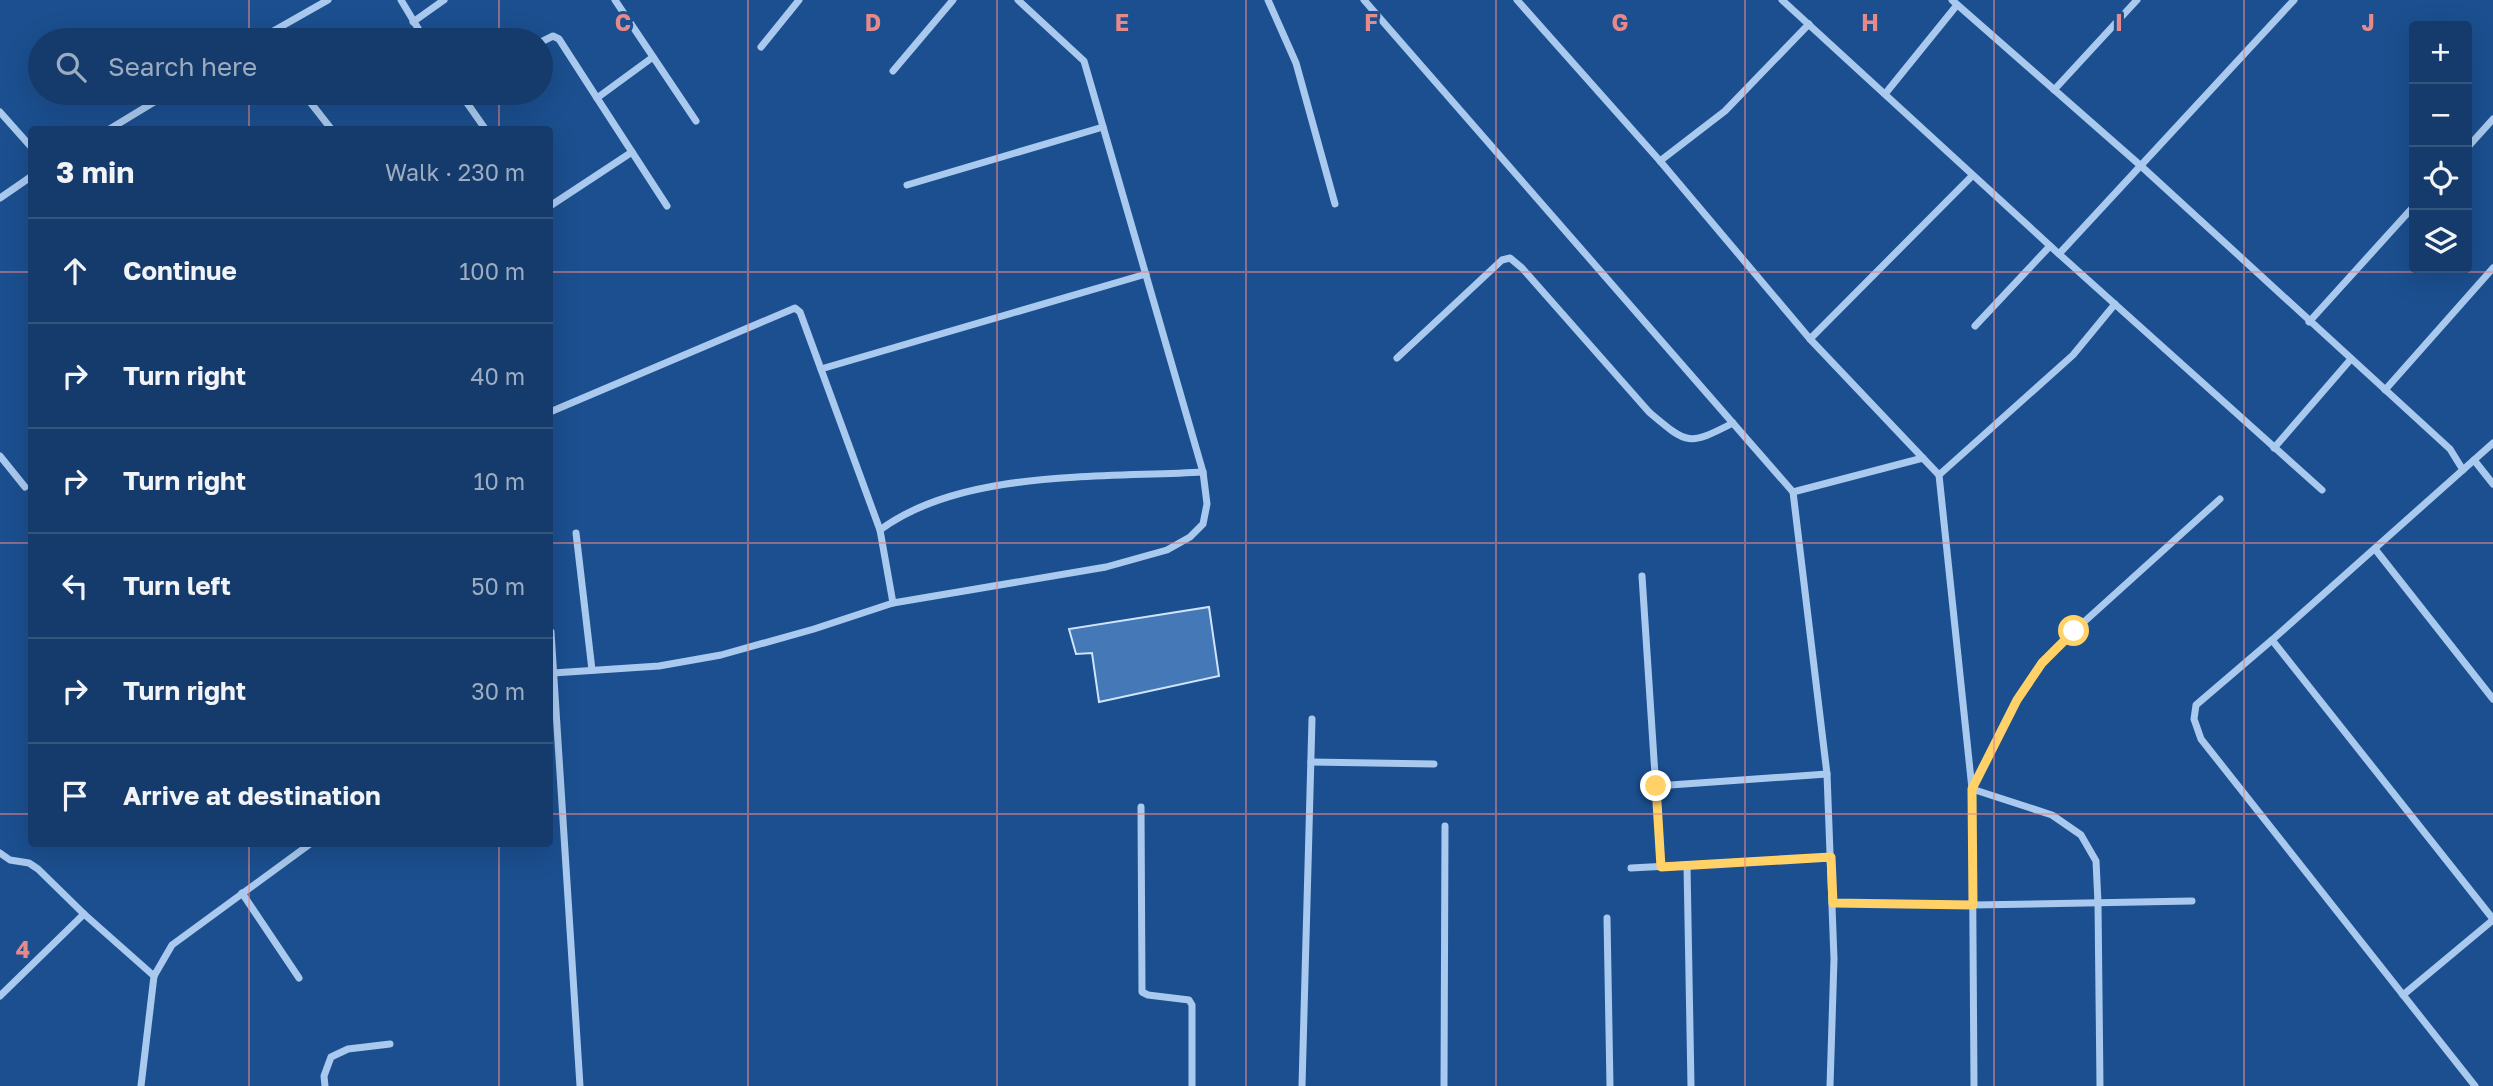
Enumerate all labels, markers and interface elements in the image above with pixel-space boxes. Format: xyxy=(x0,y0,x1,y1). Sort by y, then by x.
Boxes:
text: C xyxy=(615,8,631,36)
text: D xyxy=(865,8,881,36)
text: E xyxy=(1115,8,1129,36)
text: F xyxy=(1364,8,1378,36)
text: G xyxy=(1612,8,1628,36)
text: H xyxy=(1861,8,1879,36)
text: I xyxy=(2115,8,2123,36)
text: J xyxy=(2361,8,2375,36)
map controls xyxy=(2409,21,2472,273)
button: + xyxy=(2409,21,2472,84)
search box xyxy=(28,28,553,105)
icon: search xyxy=(52,48,90,86)
text: Search here xyxy=(108,51,257,82)
button: − xyxy=(2409,84,2472,147)
button: locate xyxy=(2409,147,2472,210)
text: 3 min xyxy=(56,154,134,190)
text: Walk · 230 m xyxy=(385,158,525,186)
button: layers xyxy=(2409,210,2472,273)
icon: ahead xyxy=(56,252,94,290)
text: Continue xyxy=(123,255,237,286)
text: 100 m xyxy=(459,257,525,285)
icon: right xyxy=(56,357,94,395)
text: Turn right xyxy=(123,360,246,391)
text: 40 m xyxy=(471,362,525,390)
icon: right xyxy=(56,462,94,500)
text: Turn right xyxy=(123,465,246,496)
text: 10 m xyxy=(473,467,525,495)
icon: left xyxy=(56,567,94,605)
text: Turn left xyxy=(123,570,231,601)
text: 50 m xyxy=(471,572,525,600)
route start xyxy=(2058,615,2089,646)
icon: right xyxy=(56,672,94,710)
text: Turn right xyxy=(123,675,246,706)
text: 30 m xyxy=(471,677,525,705)
route end xyxy=(1640,770,1671,801)
icon: arrive xyxy=(56,777,94,815)
text: Arrive at destination xyxy=(123,780,381,811)
text: 4 xyxy=(16,935,30,963)

